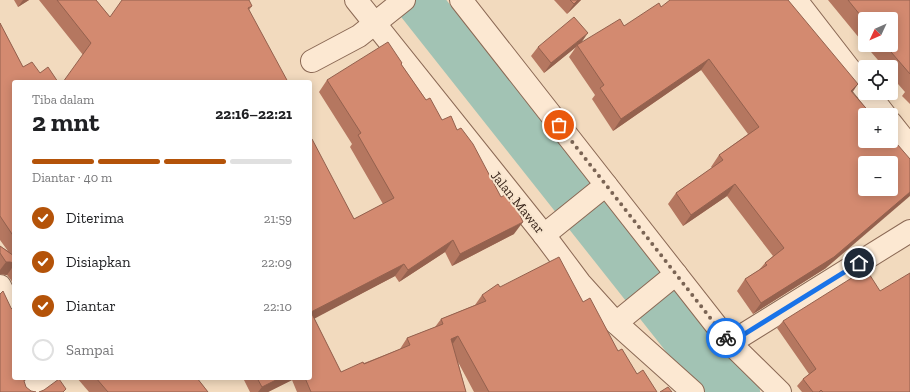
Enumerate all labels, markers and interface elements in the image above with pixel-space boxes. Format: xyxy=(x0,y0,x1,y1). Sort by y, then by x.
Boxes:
north arrow xyxy=(858,12,898,52)
map controls xyxy=(858,12,898,196)
button: locate xyxy=(858,60,898,100)
text: Tiba dalam xyxy=(32,92,94,107)
text: 22:16–22:21 xyxy=(215,105,292,123)
text: 2 mnt xyxy=(32,106,99,138)
pin xyxy=(542,108,576,142)
button: + xyxy=(858,108,898,148)
icon: bag xyxy=(548,114,570,136)
button: − xyxy=(858,156,898,196)
street label: Jalan Mawar xyxy=(487,167,548,237)
text: Diantar · 40 m xyxy=(32,170,112,185)
icon: check xyxy=(32,207,54,229)
text: Diterima xyxy=(66,209,124,227)
text: 21:59 xyxy=(264,211,292,226)
pin xyxy=(842,246,876,280)
icon: check xyxy=(32,251,54,273)
icon: home xyxy=(848,252,870,274)
text: Disiapkan xyxy=(66,253,131,271)
text: 22:09 xyxy=(261,255,292,270)
icon: check xyxy=(32,295,54,317)
text: Diantar xyxy=(66,297,116,315)
text: 22:10 xyxy=(263,299,292,314)
courier xyxy=(706,318,746,358)
icon: bike xyxy=(715,327,737,349)
text: Sampai xyxy=(66,341,114,359)

